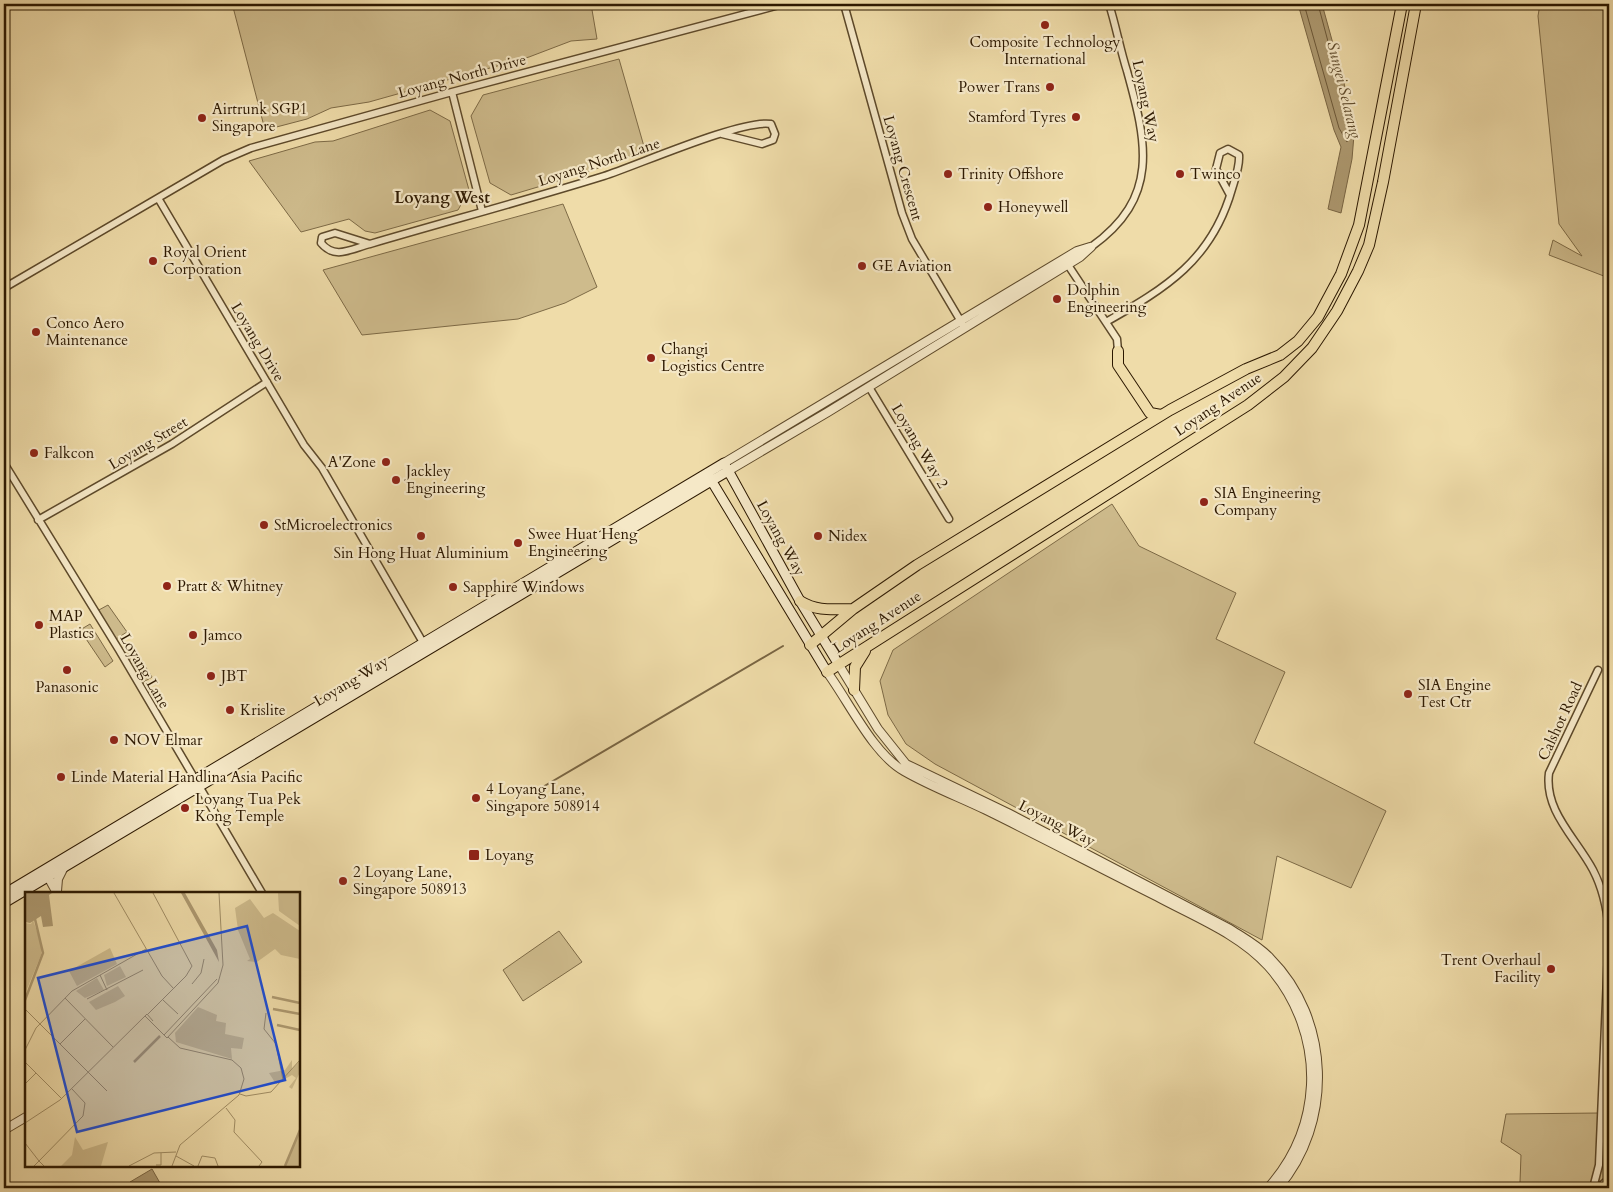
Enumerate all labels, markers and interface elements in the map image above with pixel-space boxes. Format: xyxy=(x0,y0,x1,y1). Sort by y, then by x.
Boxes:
marker: Composite Technology International xyxy=(1039,19,1051,31)
place label: Composite Technology International xyxy=(970,32,1121,69)
water label: Sungei Selarang xyxy=(1321,39,1367,142)
street label: Loyang North Drive xyxy=(396,49,529,103)
street label: Loyang Way xyxy=(1128,58,1164,144)
place label: Power Trans xyxy=(958,77,1040,97)
marker: Power Trans xyxy=(1044,81,1056,93)
place label: Airtrunk SGP1 Singapore xyxy=(212,99,307,136)
place label: Stamford Tyres xyxy=(968,107,1066,127)
marker: Stamford Tyres xyxy=(1070,111,1082,123)
marker: Airtrunk SGP1 Singapore xyxy=(196,112,208,124)
street label: Loyang Crescent xyxy=(878,113,928,223)
street label: Loyang North Lane xyxy=(536,133,663,191)
place label: Trinity Offshore xyxy=(958,164,1064,184)
place label: Twinco xyxy=(1190,164,1241,184)
marker: Trinity Offshore xyxy=(942,168,954,180)
marker: Twinco xyxy=(1174,168,1186,180)
district label: Loyang West xyxy=(394,187,490,209)
place label: Honeywell xyxy=(998,197,1069,217)
marker: Honeywell xyxy=(982,201,994,213)
place label: Royal Orient Corporation xyxy=(163,242,247,279)
marker: Royal Orient Corporation xyxy=(147,255,159,267)
place label: GE Aviation xyxy=(872,256,952,276)
marker: GE Aviation xyxy=(856,260,868,272)
place label: Dolphin Engineering xyxy=(1067,280,1147,317)
marker: Dolphin Engineering xyxy=(1051,293,1063,305)
street label: Loyang Drive xyxy=(227,299,290,385)
place label: Conco Aero Maintenance xyxy=(46,313,128,350)
marker: Conco Aero Maintenance xyxy=(30,326,42,338)
place label: Changi Logistics Centre xyxy=(661,339,765,376)
marker: Changi Logistics Centre xyxy=(645,352,657,364)
street label: Loyang Avenue xyxy=(1170,367,1266,441)
street label: Loyang Way 2 xyxy=(887,400,953,492)
street label: Loyang Street xyxy=(105,411,191,474)
place label: Falkcon xyxy=(44,443,95,463)
marker: Falkcon xyxy=(28,447,40,459)
place label: A'Zone xyxy=(328,452,376,472)
marker: A'Zone xyxy=(380,456,392,468)
place label: Jackley Engineering xyxy=(404,461,486,498)
marker: Jackley Engineering xyxy=(390,474,402,486)
place label: SIA Engineering Company xyxy=(1214,483,1321,520)
marker: SIA Engineering Company xyxy=(1198,496,1210,508)
street label: Loyang Way xyxy=(752,497,810,579)
place label: StMicroelectronics xyxy=(274,515,392,535)
marker: StMicroelectronics xyxy=(258,519,270,531)
place label: Swee Huat Heng Engineering xyxy=(528,524,638,561)
place label: Nidex xyxy=(828,526,868,546)
marker: Sin Hong Huat Aluminium xyxy=(415,530,427,542)
marker: Nidex xyxy=(812,530,824,542)
marker: Swee Huat Heng Engineering xyxy=(512,537,524,549)
place label: Sin Hong Huat Aluminium xyxy=(333,543,509,563)
place label: Pratt & Whitney xyxy=(177,576,284,596)
place label: Sapphire Windows xyxy=(463,577,584,597)
marker: Pratt & Whitney xyxy=(161,580,173,592)
marker: Sapphire Windows xyxy=(447,581,459,593)
street label: Loyang Avenue xyxy=(829,586,925,658)
place label: MAP Plastics xyxy=(49,606,94,643)
marker: MAP Plastics xyxy=(33,619,45,631)
place label: Jamco xyxy=(201,625,242,645)
marker: Jamco xyxy=(187,629,199,641)
street label: Loyang Lane xyxy=(115,630,175,712)
street label: Loyang Way xyxy=(310,651,392,711)
marker: Panasonic xyxy=(61,664,73,676)
place label: JBT xyxy=(219,666,247,686)
marker: JBT xyxy=(205,670,217,682)
place label: SIA Engine Test Ctr xyxy=(1418,675,1491,712)
place label: Panasonic xyxy=(35,677,99,697)
street label: Calshot Road xyxy=(1533,678,1587,764)
marker: SIA Engine Test Ctr xyxy=(1402,688,1414,700)
place label: Krislite xyxy=(240,700,286,720)
marker: Krislite xyxy=(224,704,236,716)
place label: NOV Elmar xyxy=(124,730,203,750)
marker: NOV Elmar xyxy=(108,734,120,746)
place label: Linde Material Handlina Asia Pacific xyxy=(71,767,303,787)
marker: Linde Material Handlina Asia Pacific xyxy=(55,771,67,783)
place label: 4 Loyang Lane, Singapore 508914 xyxy=(486,779,600,816)
place label: Loyang Tua Pek Kong Temple xyxy=(195,789,301,826)
marker: 4 Loyang Lane, Singapore 508914 xyxy=(470,792,482,804)
street label: Loyang Way xyxy=(1015,795,1099,851)
marker: Loyang Tua Pek Kong Temple xyxy=(179,802,191,814)
place label: Loyang xyxy=(485,845,534,865)
marker: Loyang xyxy=(467,848,481,862)
place label: 2 Loyang Lane, Singapore 508913 xyxy=(353,862,467,899)
marker: 2 Loyang Lane, Singapore 508913 xyxy=(337,875,349,887)
inset map xyxy=(25,892,300,1167)
place label: Trent Overhaul Facility xyxy=(1441,950,1541,987)
marker: Trent Overhaul Facility xyxy=(1545,963,1557,975)

